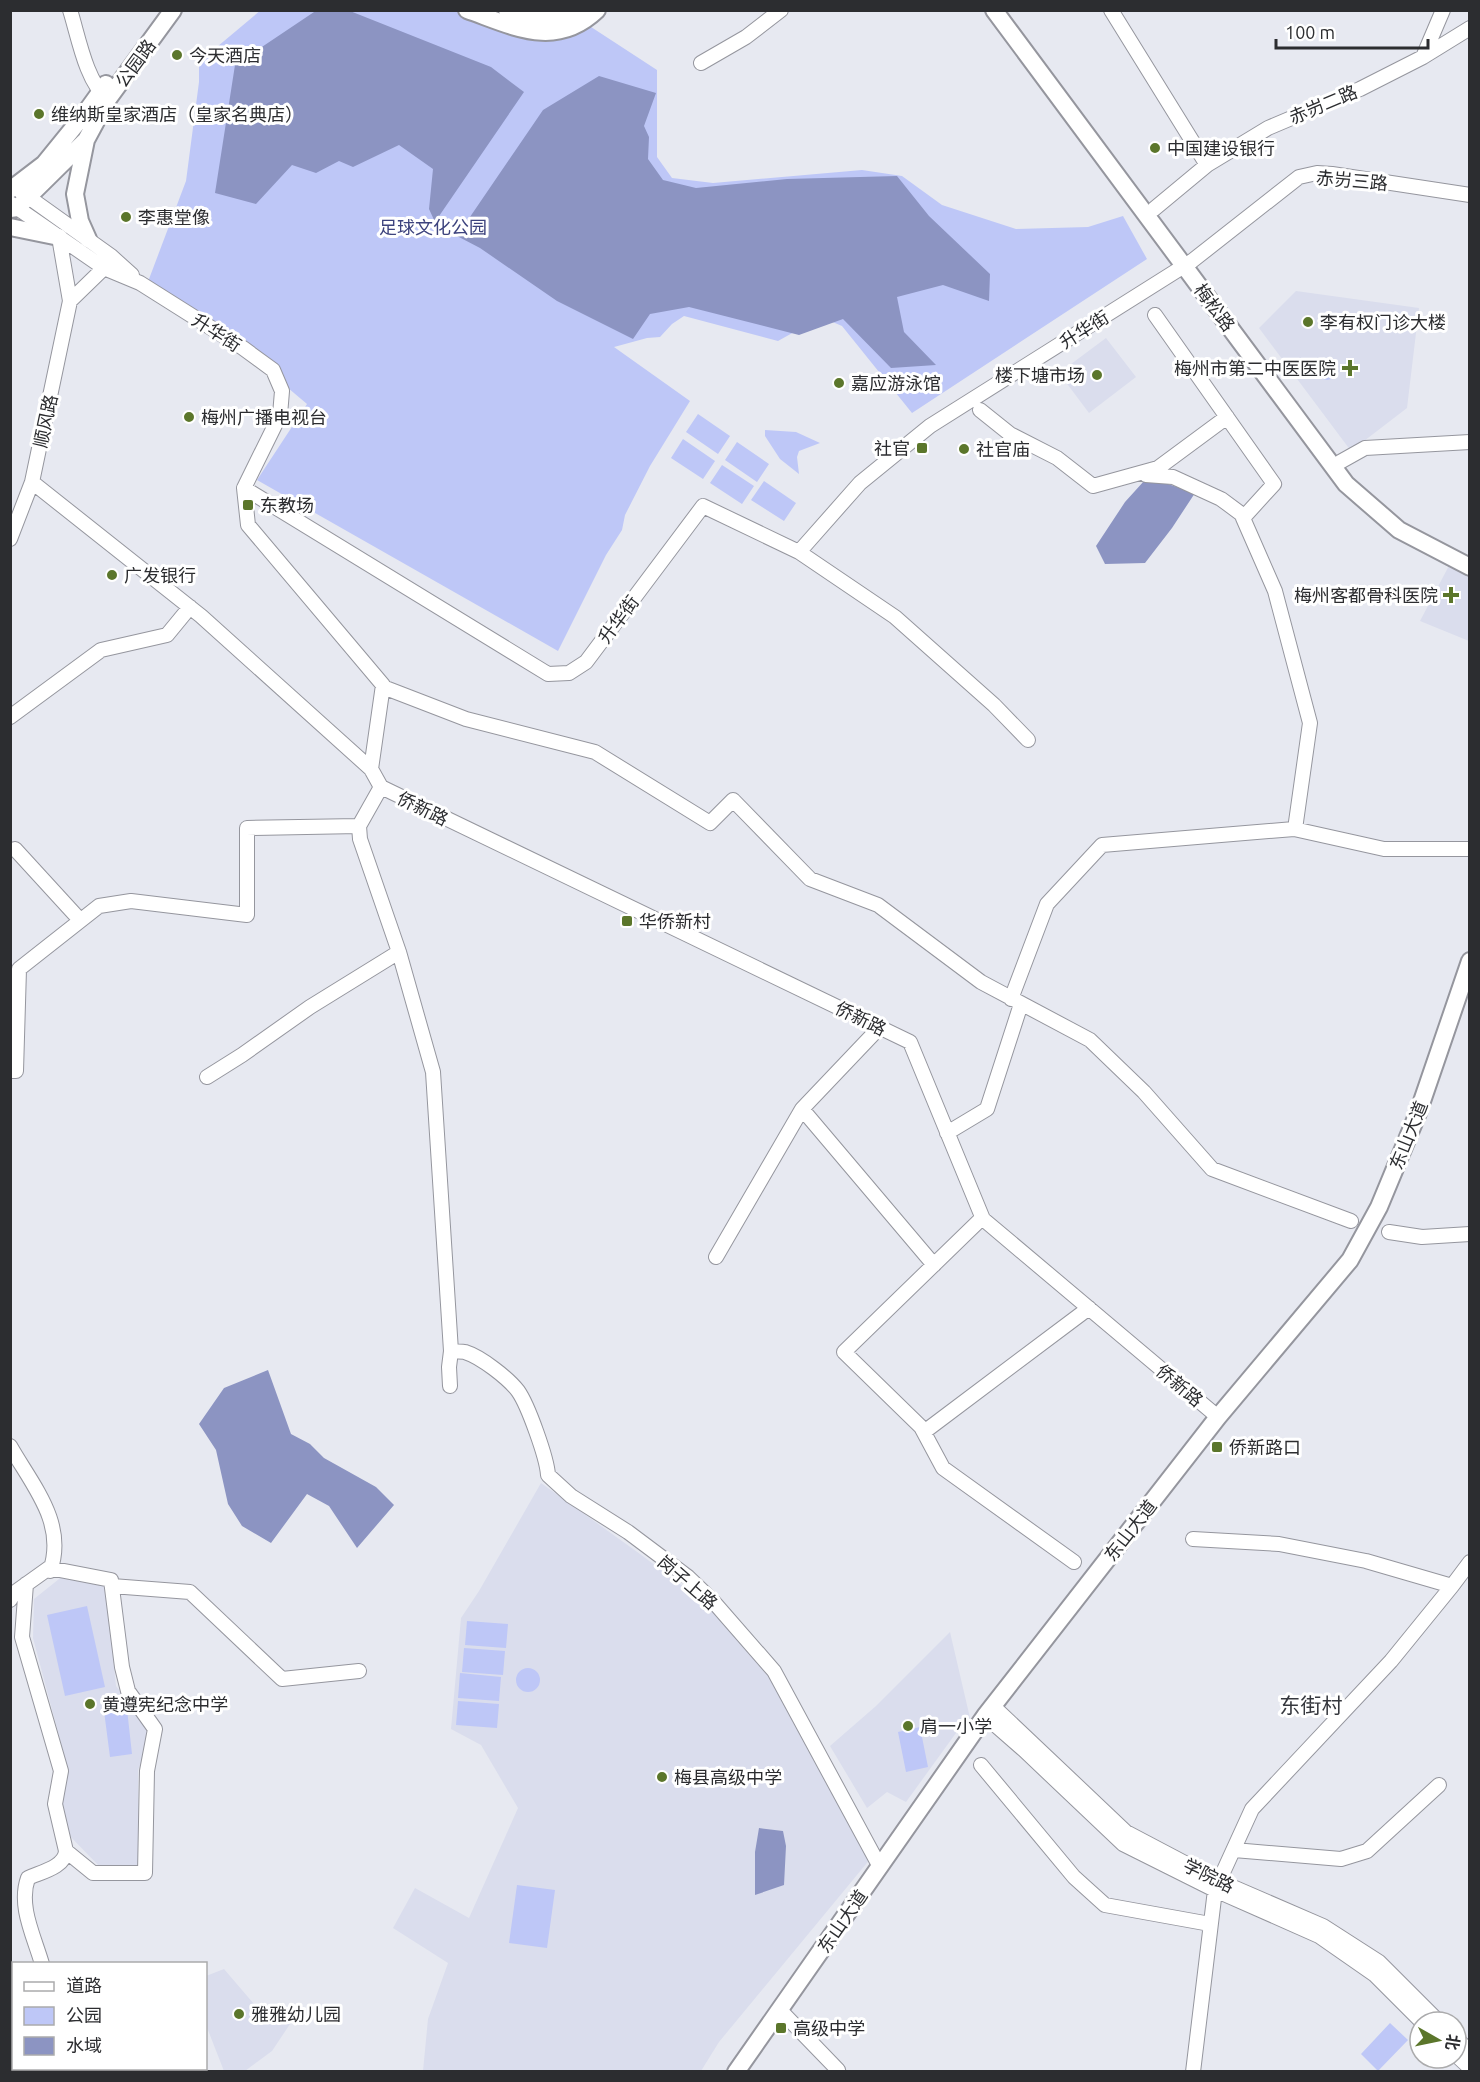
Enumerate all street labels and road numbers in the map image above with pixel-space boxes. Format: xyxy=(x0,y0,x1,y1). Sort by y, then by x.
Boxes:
street label: 公园路 xyxy=(111,35,159,91)
street label: 赤岃二路 xyxy=(1286,81,1360,127)
street label: 赤岃三路 xyxy=(1315,167,1389,193)
street label: 梅松路 xyxy=(1191,279,1239,335)
street label: 升华街 xyxy=(1056,306,1112,352)
street label: 升华街 xyxy=(189,309,245,355)
street label: 顺风路 xyxy=(30,393,60,449)
street label: 升华街 xyxy=(594,591,642,647)
street label: 侨新路 xyxy=(394,787,452,829)
street label: 侨新路 xyxy=(832,997,890,1039)
street label: 东山大道 xyxy=(1385,1098,1431,1172)
street label: 侨新路 xyxy=(1153,1360,1207,1410)
street label: 东山大道 xyxy=(1100,1495,1160,1565)
street label: 岗子上路 xyxy=(654,1551,722,1613)
street label: 学院路 xyxy=(1180,1854,1238,1896)
street label: 东山大道 xyxy=(813,1886,871,1956)

